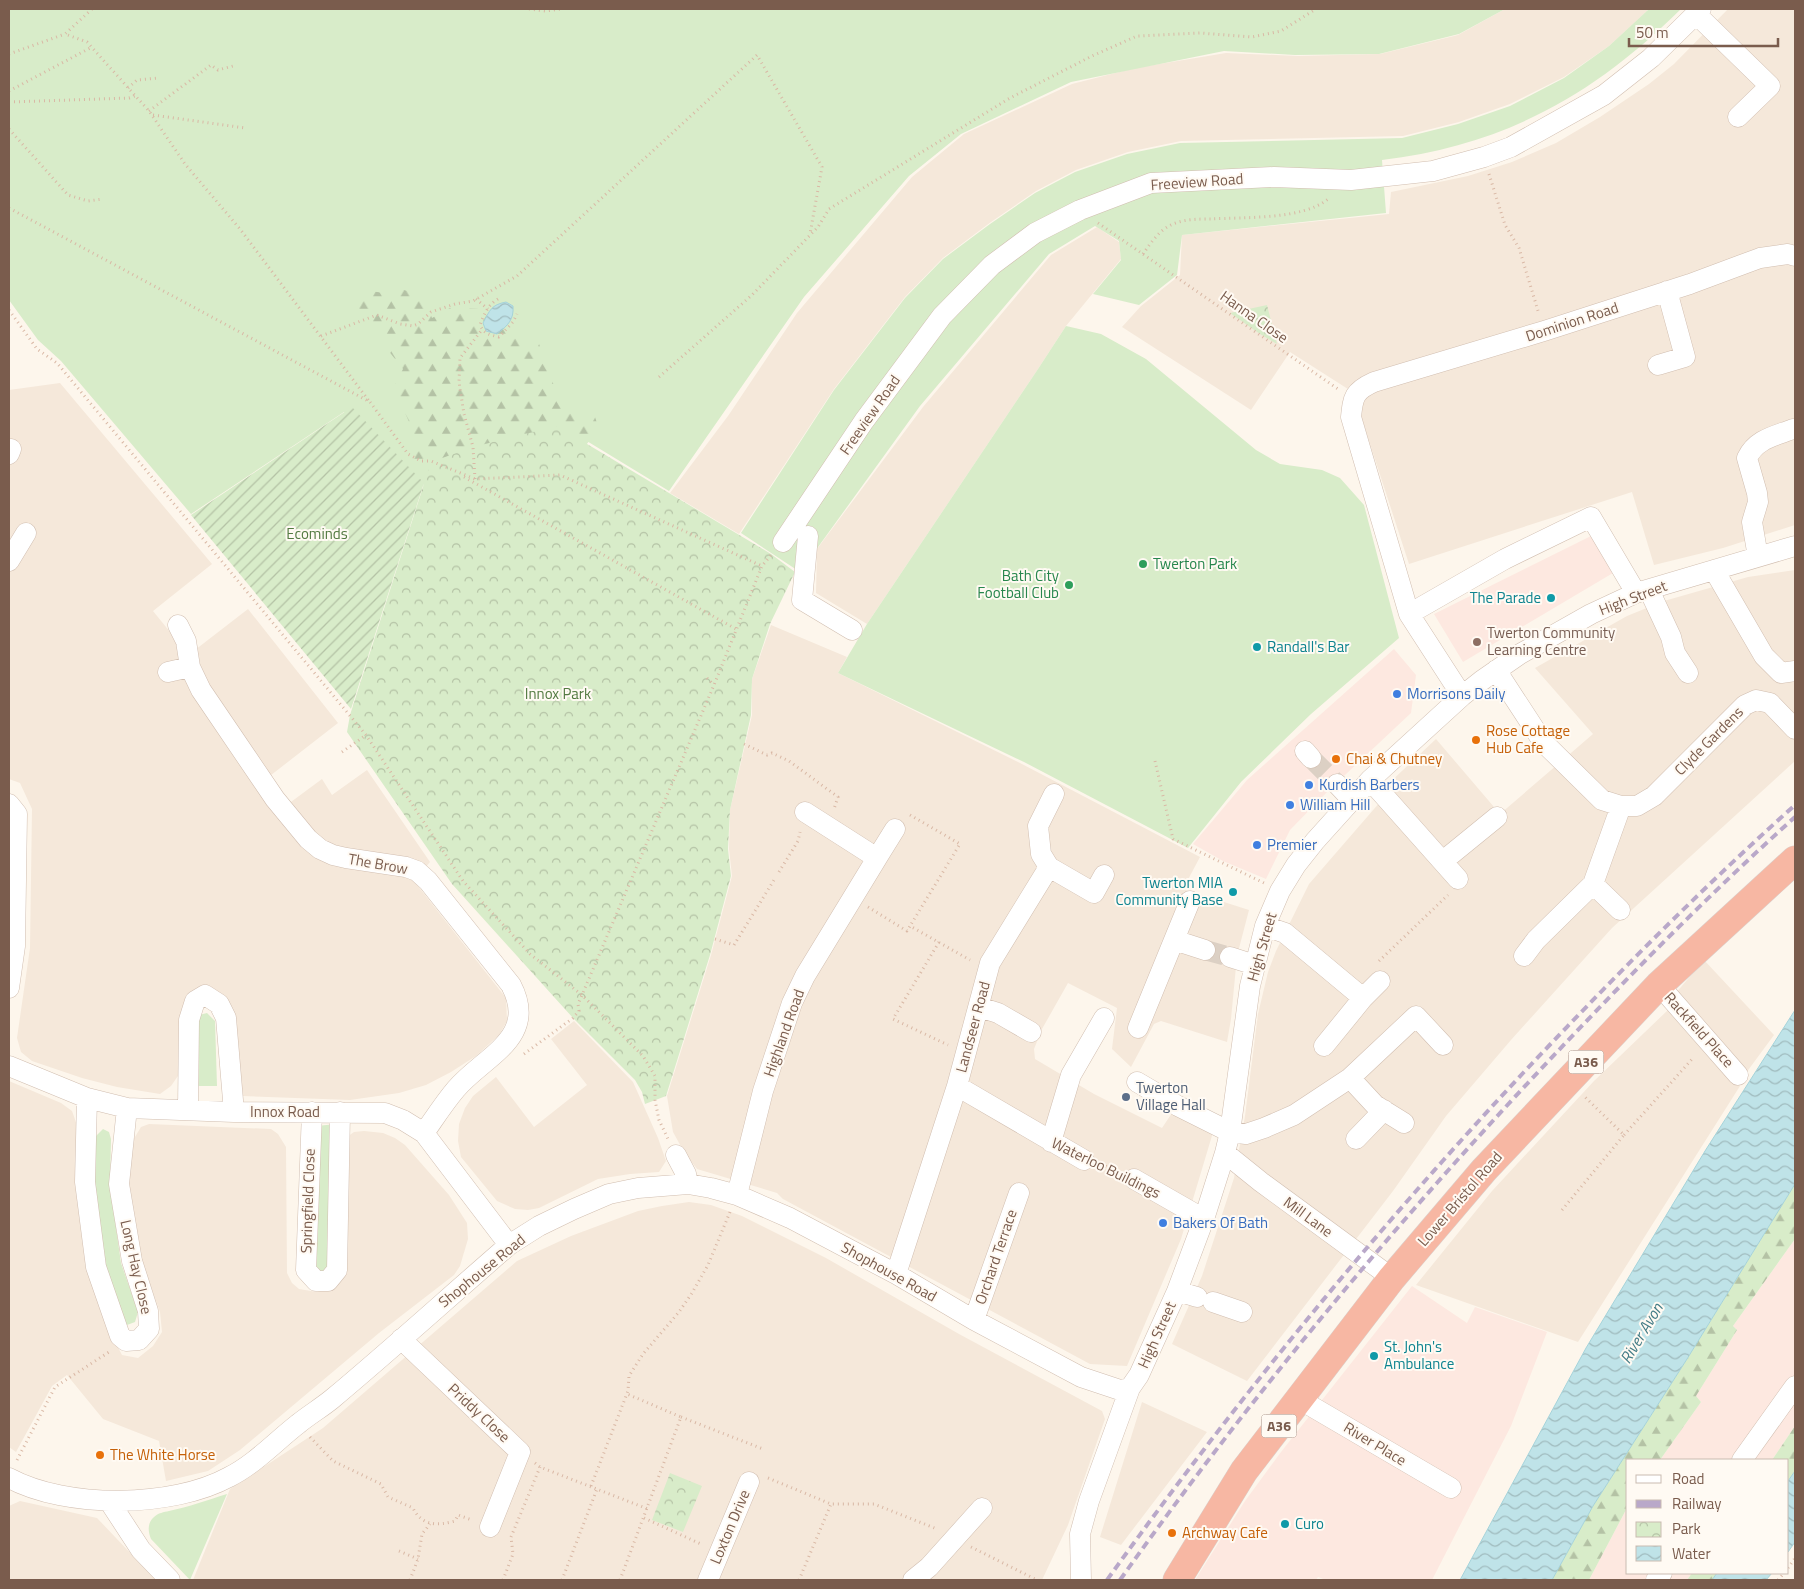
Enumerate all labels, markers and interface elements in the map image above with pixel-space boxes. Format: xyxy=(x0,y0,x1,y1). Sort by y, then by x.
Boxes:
scale bar xyxy=(1629,15,1778,47)
text: 50 m xyxy=(1636,21,1669,44)
street label: Freeview Road xyxy=(1150,167,1244,196)
street label: Hanna Close xyxy=(1215,285,1293,349)
street label: Dominion Road xyxy=(1522,296,1621,347)
street label: Freeview Road xyxy=(834,370,906,459)
park label: Ecominds xyxy=(286,522,348,545)
place label: Twerton Park xyxy=(1153,552,1237,575)
marker: Twerton Park xyxy=(1137,558,1149,570)
place label: Bath City Football Club xyxy=(977,564,1059,604)
street label: High Street xyxy=(1595,574,1671,621)
marker: Bath City Football Club xyxy=(1063,579,1075,591)
place label: The Parade xyxy=(1470,586,1541,609)
marker: The Parade xyxy=(1545,592,1557,604)
place label: Twerton Community Learning Centre xyxy=(1487,621,1615,661)
place label: Randall's Bar xyxy=(1267,635,1349,658)
marker: Twerton Community Learning Centre xyxy=(1471,636,1483,648)
marker: Randall's Bar xyxy=(1251,641,1263,653)
park label: Innox Park xyxy=(525,682,591,705)
place label: Morrisons Daily xyxy=(1407,682,1506,705)
marker: Morrisons Daily xyxy=(1391,688,1403,700)
street label: Clyde Gardens xyxy=(1669,701,1749,781)
place label: Rose Cottage Hub Cafe xyxy=(1486,719,1570,759)
marker: Rose Cottage Hub Cafe xyxy=(1470,734,1482,746)
place label: Chai & Chutney xyxy=(1346,747,1442,770)
marker: Chai & Chutney xyxy=(1330,753,1342,765)
place label: Kurdish Barbers xyxy=(1319,773,1419,796)
marker: Kurdish Barbers xyxy=(1303,779,1315,791)
place label: William Hill xyxy=(1300,793,1371,816)
marker: William Hill xyxy=(1284,799,1296,811)
place label: Premier xyxy=(1267,833,1317,856)
marker: Premier xyxy=(1251,839,1263,851)
street label: The Brow xyxy=(346,847,410,880)
place label: Twerton MIA Community Base xyxy=(1116,871,1223,911)
marker: Twerton MIA Community Base xyxy=(1227,886,1239,898)
street label: High Street xyxy=(1241,909,1283,984)
street label: Landseer Road xyxy=(949,979,996,1075)
street label: Highland Road xyxy=(757,986,810,1080)
street label: Rackfield Place xyxy=(1659,987,1740,1073)
road number: A36 xyxy=(1568,1050,1604,1074)
place label: Twerton Village Hall xyxy=(1136,1076,1206,1116)
marker: Twerton Village Hall xyxy=(1120,1091,1132,1103)
street label: Innox Road xyxy=(250,1100,320,1123)
street label: Waterloo Buildings xyxy=(1048,1131,1165,1204)
street label: Lower Bristol Road xyxy=(1412,1146,1508,1251)
street label: Springfield Close xyxy=(294,1148,321,1254)
street label: Mill Lane xyxy=(1279,1191,1338,1242)
street label: Orchard Terrace xyxy=(968,1206,1023,1308)
place label: Bakers Of Bath xyxy=(1173,1211,1268,1234)
street label: Long Hay Close xyxy=(114,1217,159,1316)
marker: Bakers Of Bath xyxy=(1157,1217,1169,1229)
street label: Shophouse Road xyxy=(433,1228,530,1313)
street label: Shophouse Road xyxy=(837,1236,941,1307)
street label: High Street xyxy=(1132,1297,1182,1372)
water label: River Avon xyxy=(1614,1297,1669,1368)
place label: St. John's Ambulance xyxy=(1384,1335,1454,1375)
marker: St. John's Ambulance xyxy=(1368,1350,1380,1362)
street label: Priddy Close xyxy=(443,1378,516,1448)
road number: A36 xyxy=(1262,1414,1296,1438)
street label: River Place xyxy=(1340,1416,1411,1471)
place label: The White Horse xyxy=(110,1443,215,1466)
marker: The White Horse xyxy=(94,1449,106,1461)
legend xyxy=(1626,1459,1789,1574)
text: Road xyxy=(1672,1467,1704,1490)
street label: Loxton Drive xyxy=(704,1486,756,1568)
text: Railway xyxy=(1672,1492,1722,1515)
place label: Curo xyxy=(1295,1512,1324,1535)
text: Park xyxy=(1672,1517,1701,1540)
marker: Curo xyxy=(1279,1518,1291,1530)
place label: Archway Cafe xyxy=(1182,1521,1268,1544)
marker: Archway Cafe xyxy=(1166,1527,1178,1539)
text: Water xyxy=(1672,1542,1711,1565)

